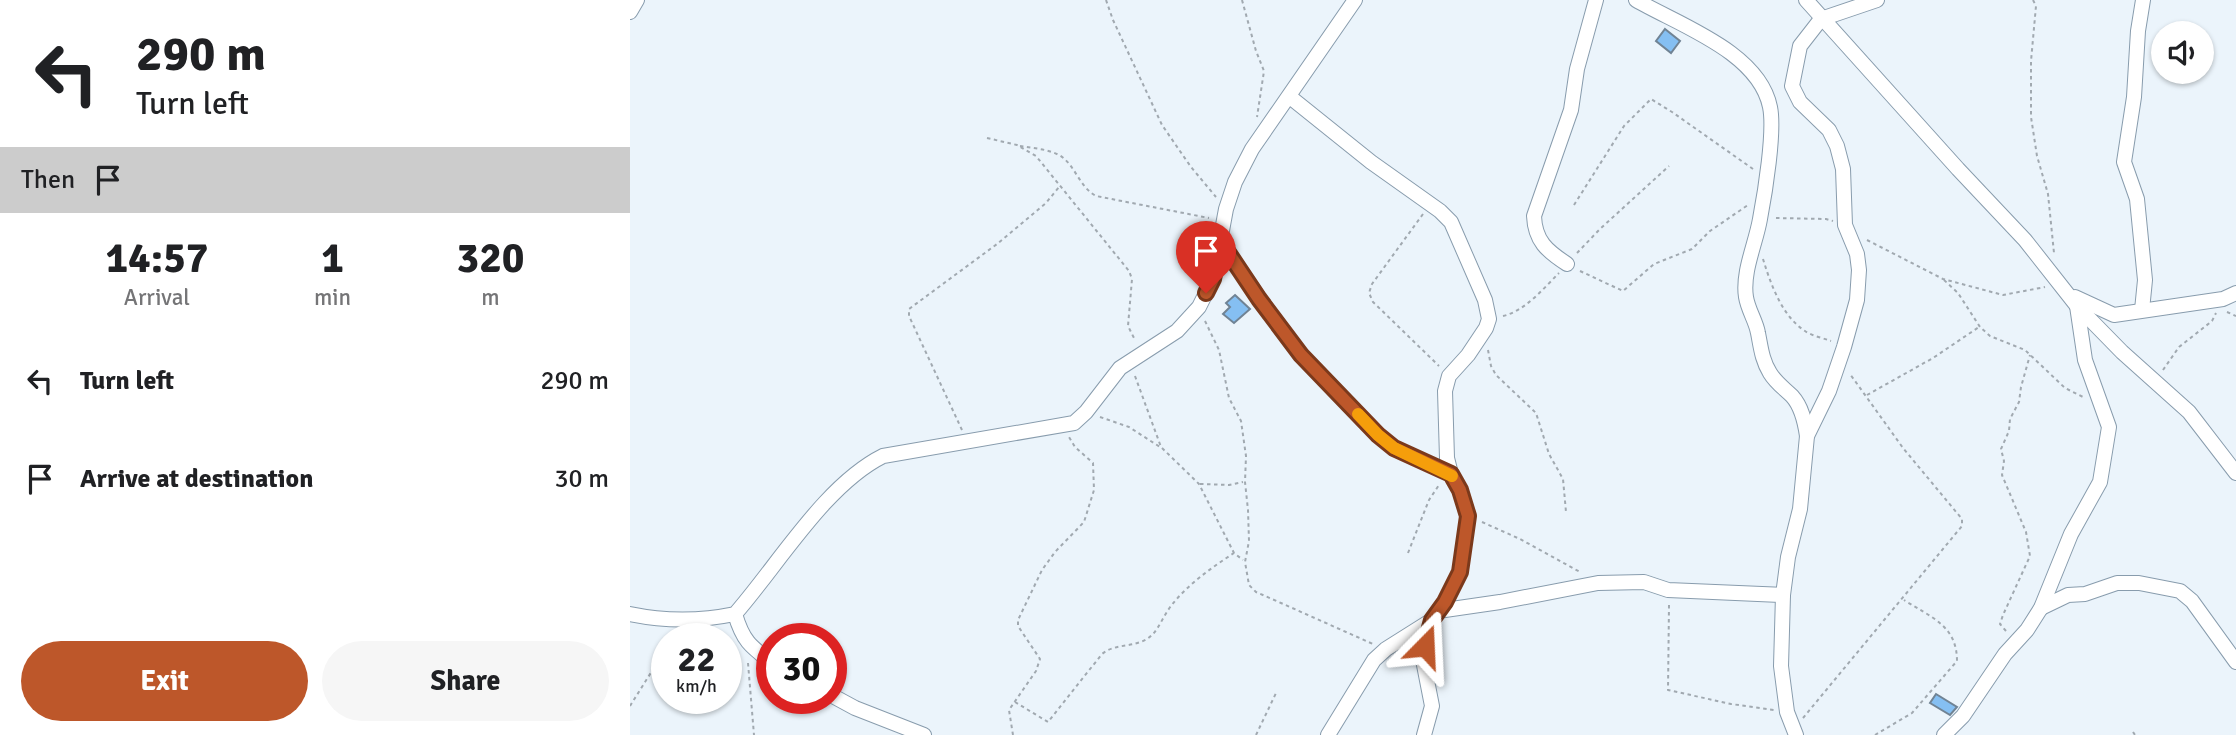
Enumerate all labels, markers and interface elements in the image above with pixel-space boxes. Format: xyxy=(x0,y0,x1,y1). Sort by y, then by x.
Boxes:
map controls xyxy=(2151,21,2214,84)
button: sound xyxy=(2151,21,2214,84)
text: 290 m xyxy=(136,24,266,84)
icon: left xyxy=(21,28,112,119)
text: Turn left xyxy=(136,84,249,123)
icon: arrive xyxy=(89,161,127,199)
text: Then xyxy=(21,164,75,196)
pin xyxy=(1176,221,1236,293)
icon: arrive xyxy=(1187,232,1225,270)
text: 14:57 xyxy=(105,233,209,284)
text: 1 xyxy=(321,233,344,284)
text: 320 xyxy=(456,233,525,284)
text: Arrival xyxy=(124,283,190,312)
text: min xyxy=(314,283,351,312)
text: m xyxy=(481,283,500,312)
icon: left xyxy=(21,362,59,400)
text: Turn left xyxy=(80,365,174,397)
text: 290 m xyxy=(540,365,609,397)
icon: arrive xyxy=(21,460,59,498)
text: Arrive at destination xyxy=(80,463,313,495)
text: 30 m xyxy=(554,463,609,495)
position arrow xyxy=(1388,609,1462,683)
speed limit sign: 30 xyxy=(756,623,847,714)
text: 22 xyxy=(678,638,715,681)
button: Exit xyxy=(21,641,308,721)
button: Share xyxy=(322,641,609,721)
text: km/h xyxy=(676,675,717,697)

